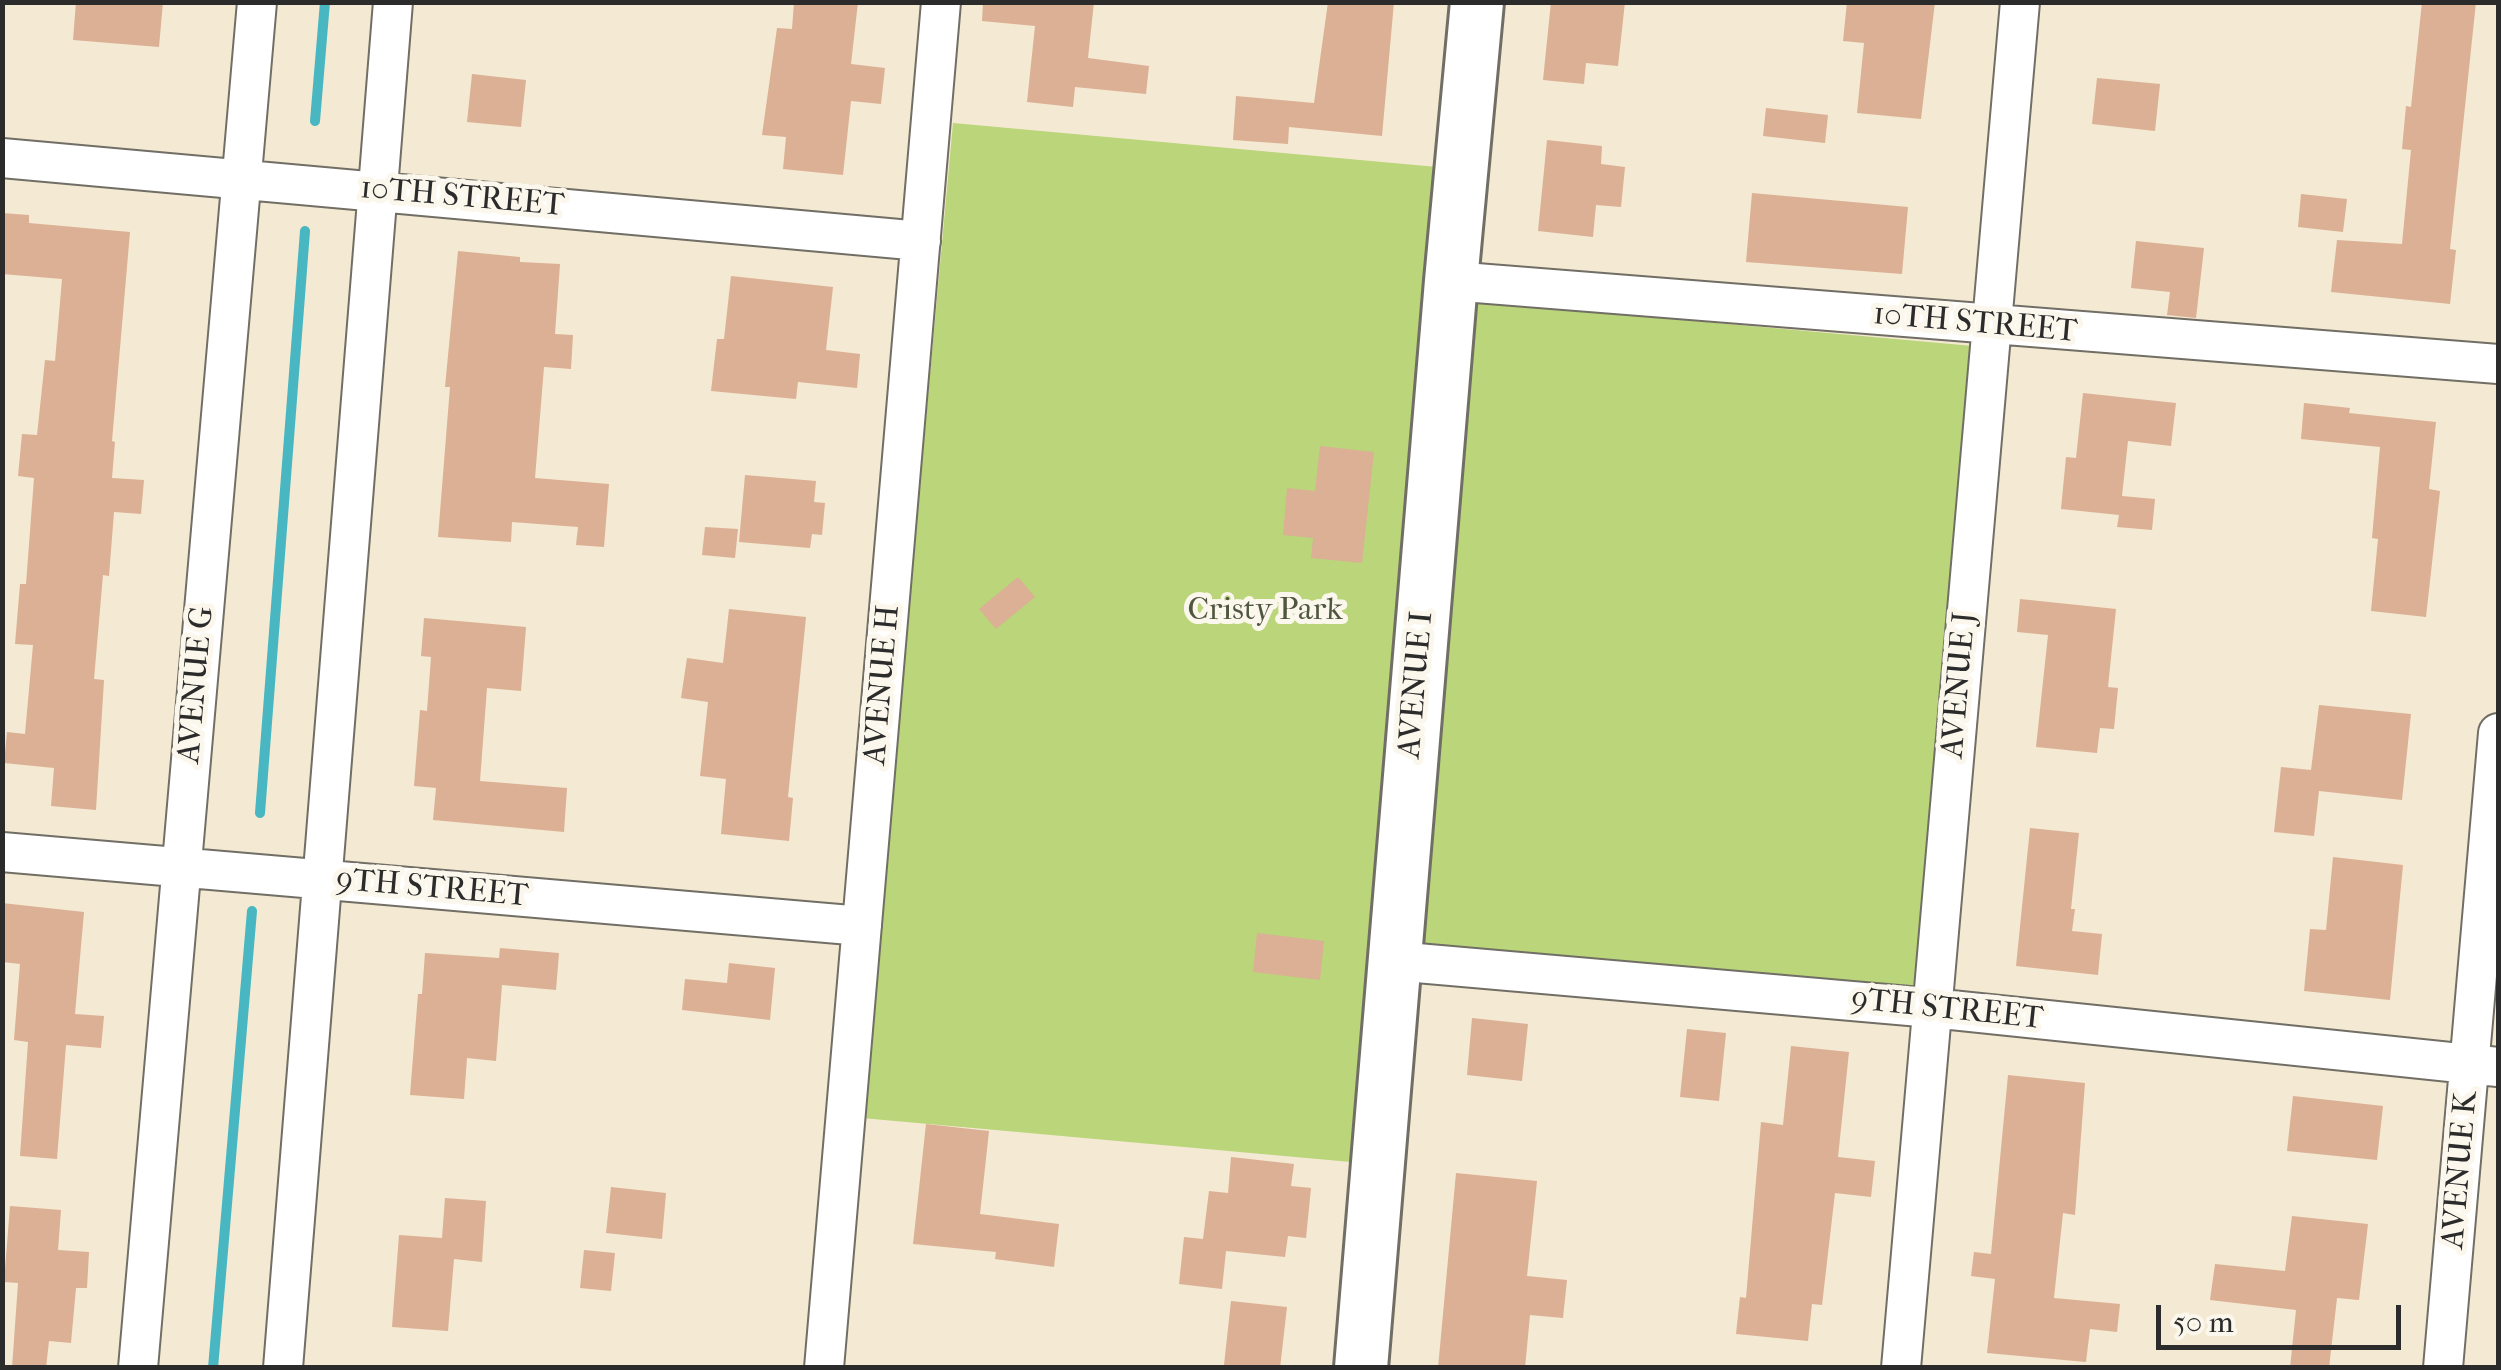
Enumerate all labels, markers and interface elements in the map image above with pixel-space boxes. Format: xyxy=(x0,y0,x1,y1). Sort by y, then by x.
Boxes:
street label: 10TH STREET xyxy=(358,170,566,226)
street label: 10TH STREET xyxy=(1871,296,2079,352)
park label: Cristy Park xyxy=(1187,592,1343,630)
street label: AVENUE H xyxy=(857,604,909,766)
street label: AVENUE G xyxy=(171,605,223,765)
street label: AVENUE I xyxy=(1391,610,1443,760)
street label: AVENUE J xyxy=(1934,610,1986,760)
street label: 9TH STREET xyxy=(334,861,530,917)
street label: 9TH STREET xyxy=(1849,981,2045,1039)
street label: AVENUE K xyxy=(2435,1090,2487,1250)
scale bar xyxy=(2161,1285,2406,1347)
text: 50 m xyxy=(2173,1305,2234,1340)

